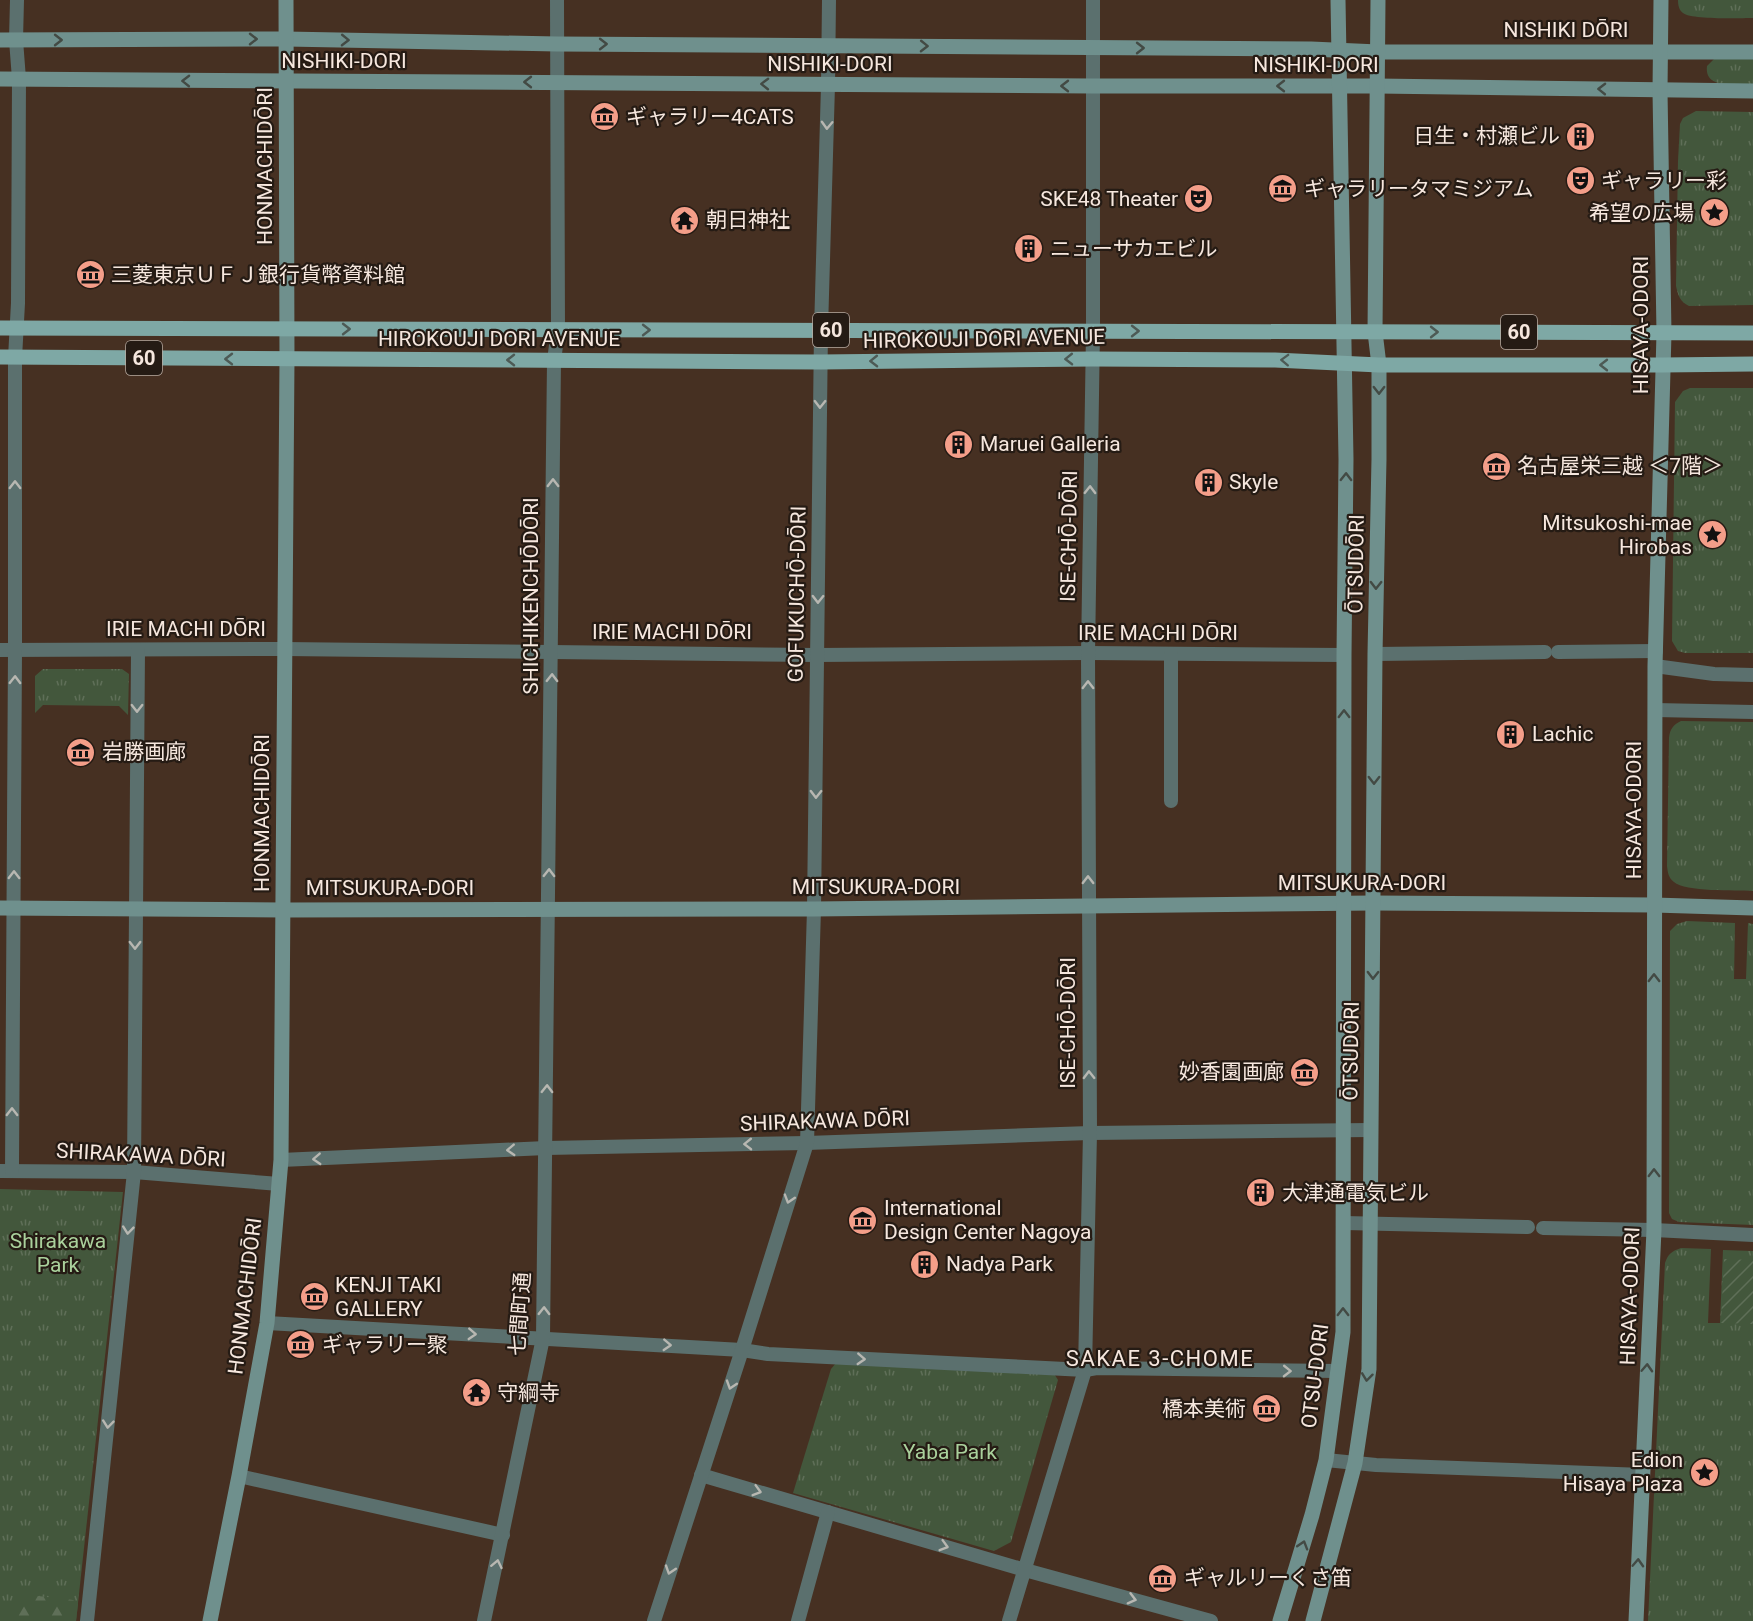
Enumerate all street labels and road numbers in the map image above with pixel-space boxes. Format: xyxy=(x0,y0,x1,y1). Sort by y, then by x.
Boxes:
street label: NISHIKI DŌRI xyxy=(1504,18,1628,42)
street label: NISHIKI-DORI xyxy=(281,49,407,73)
street label: NISHIKI-DORI xyxy=(767,52,893,76)
street label: NISHIKI-DORI xyxy=(1253,53,1379,77)
street label: HONMACHIDŌRI xyxy=(253,87,277,245)
street label: HISAYA-ODORI xyxy=(1629,256,1653,394)
road number: 60 xyxy=(813,313,849,347)
road number: 60 xyxy=(1501,315,1537,349)
street label: HIROKOUJI DORI AVENUE xyxy=(863,325,1105,353)
street label: HIROKOUJI DORI AVENUE xyxy=(378,327,620,351)
road number: 60 xyxy=(126,341,162,375)
street label: ISE-CHŌ-DŌRI xyxy=(1056,470,1082,602)
street label: SHICHIKENCHŌDŌRI xyxy=(519,497,543,695)
street label: GOFUKUCHŌ-DŌRI xyxy=(783,506,811,682)
street label: ŌTSUDŌRI xyxy=(1343,514,1369,614)
street label: IRIE MACHI DŌRI xyxy=(106,617,266,641)
street label: IRIE MACHI DŌRI xyxy=(592,620,752,644)
street label: IRIE MACHI DŌRI xyxy=(1078,621,1238,645)
street label: HONMACHIDŌRI xyxy=(250,734,274,892)
street label: HISAYA-ODORI xyxy=(1622,741,1646,879)
street label: MITSUKURA-DORI xyxy=(1278,871,1446,895)
street label: MITSUKURA-DORI xyxy=(792,875,960,899)
street label: MITSUKURA-DORI xyxy=(306,876,474,900)
street label: ISE-CHŌ-DŌRI xyxy=(1056,957,1080,1089)
street label: ŌTSUDŌRI xyxy=(1338,1001,1364,1101)
street label: SHIRAKAWA DŌRI xyxy=(740,1106,910,1136)
street label: SHIRAKAWA DŌRI xyxy=(56,1139,226,1171)
street label: HONMACHIDŌRI xyxy=(223,1216,267,1376)
street label: HISAYA-ODORI xyxy=(1616,1226,1644,1366)
street label: 七間町通 xyxy=(505,1271,535,1357)
street label: OTSU-DORI xyxy=(1297,1322,1333,1430)

